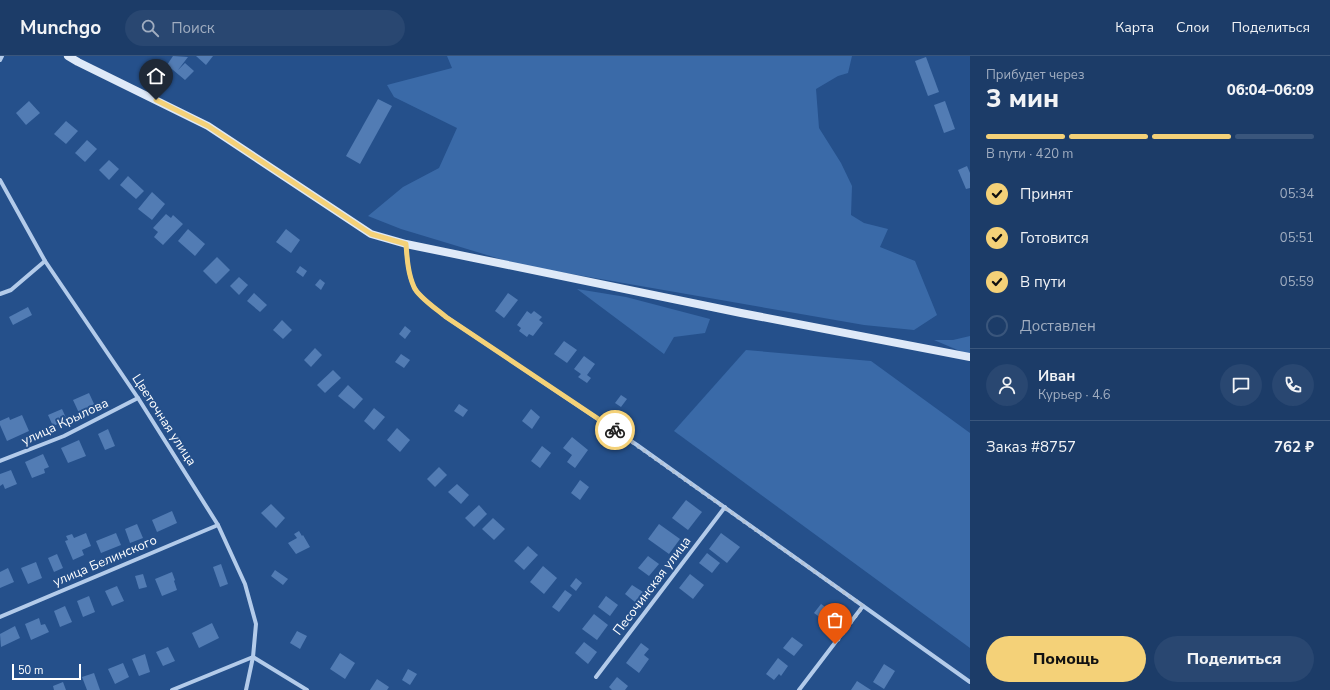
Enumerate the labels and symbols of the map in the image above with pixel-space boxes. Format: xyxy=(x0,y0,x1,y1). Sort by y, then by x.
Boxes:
pin xyxy=(139,59,173,100)
street label: Цветочная улица xyxy=(128,371,200,469)
street label: улица Крылова xyxy=(19,394,111,450)
courier xyxy=(595,410,635,450)
street label: улица Белинского xyxy=(50,531,160,591)
street label: Песочинская улица xyxy=(609,533,695,639)
pin xyxy=(818,603,852,644)
scale bar xyxy=(12,662,81,681)

